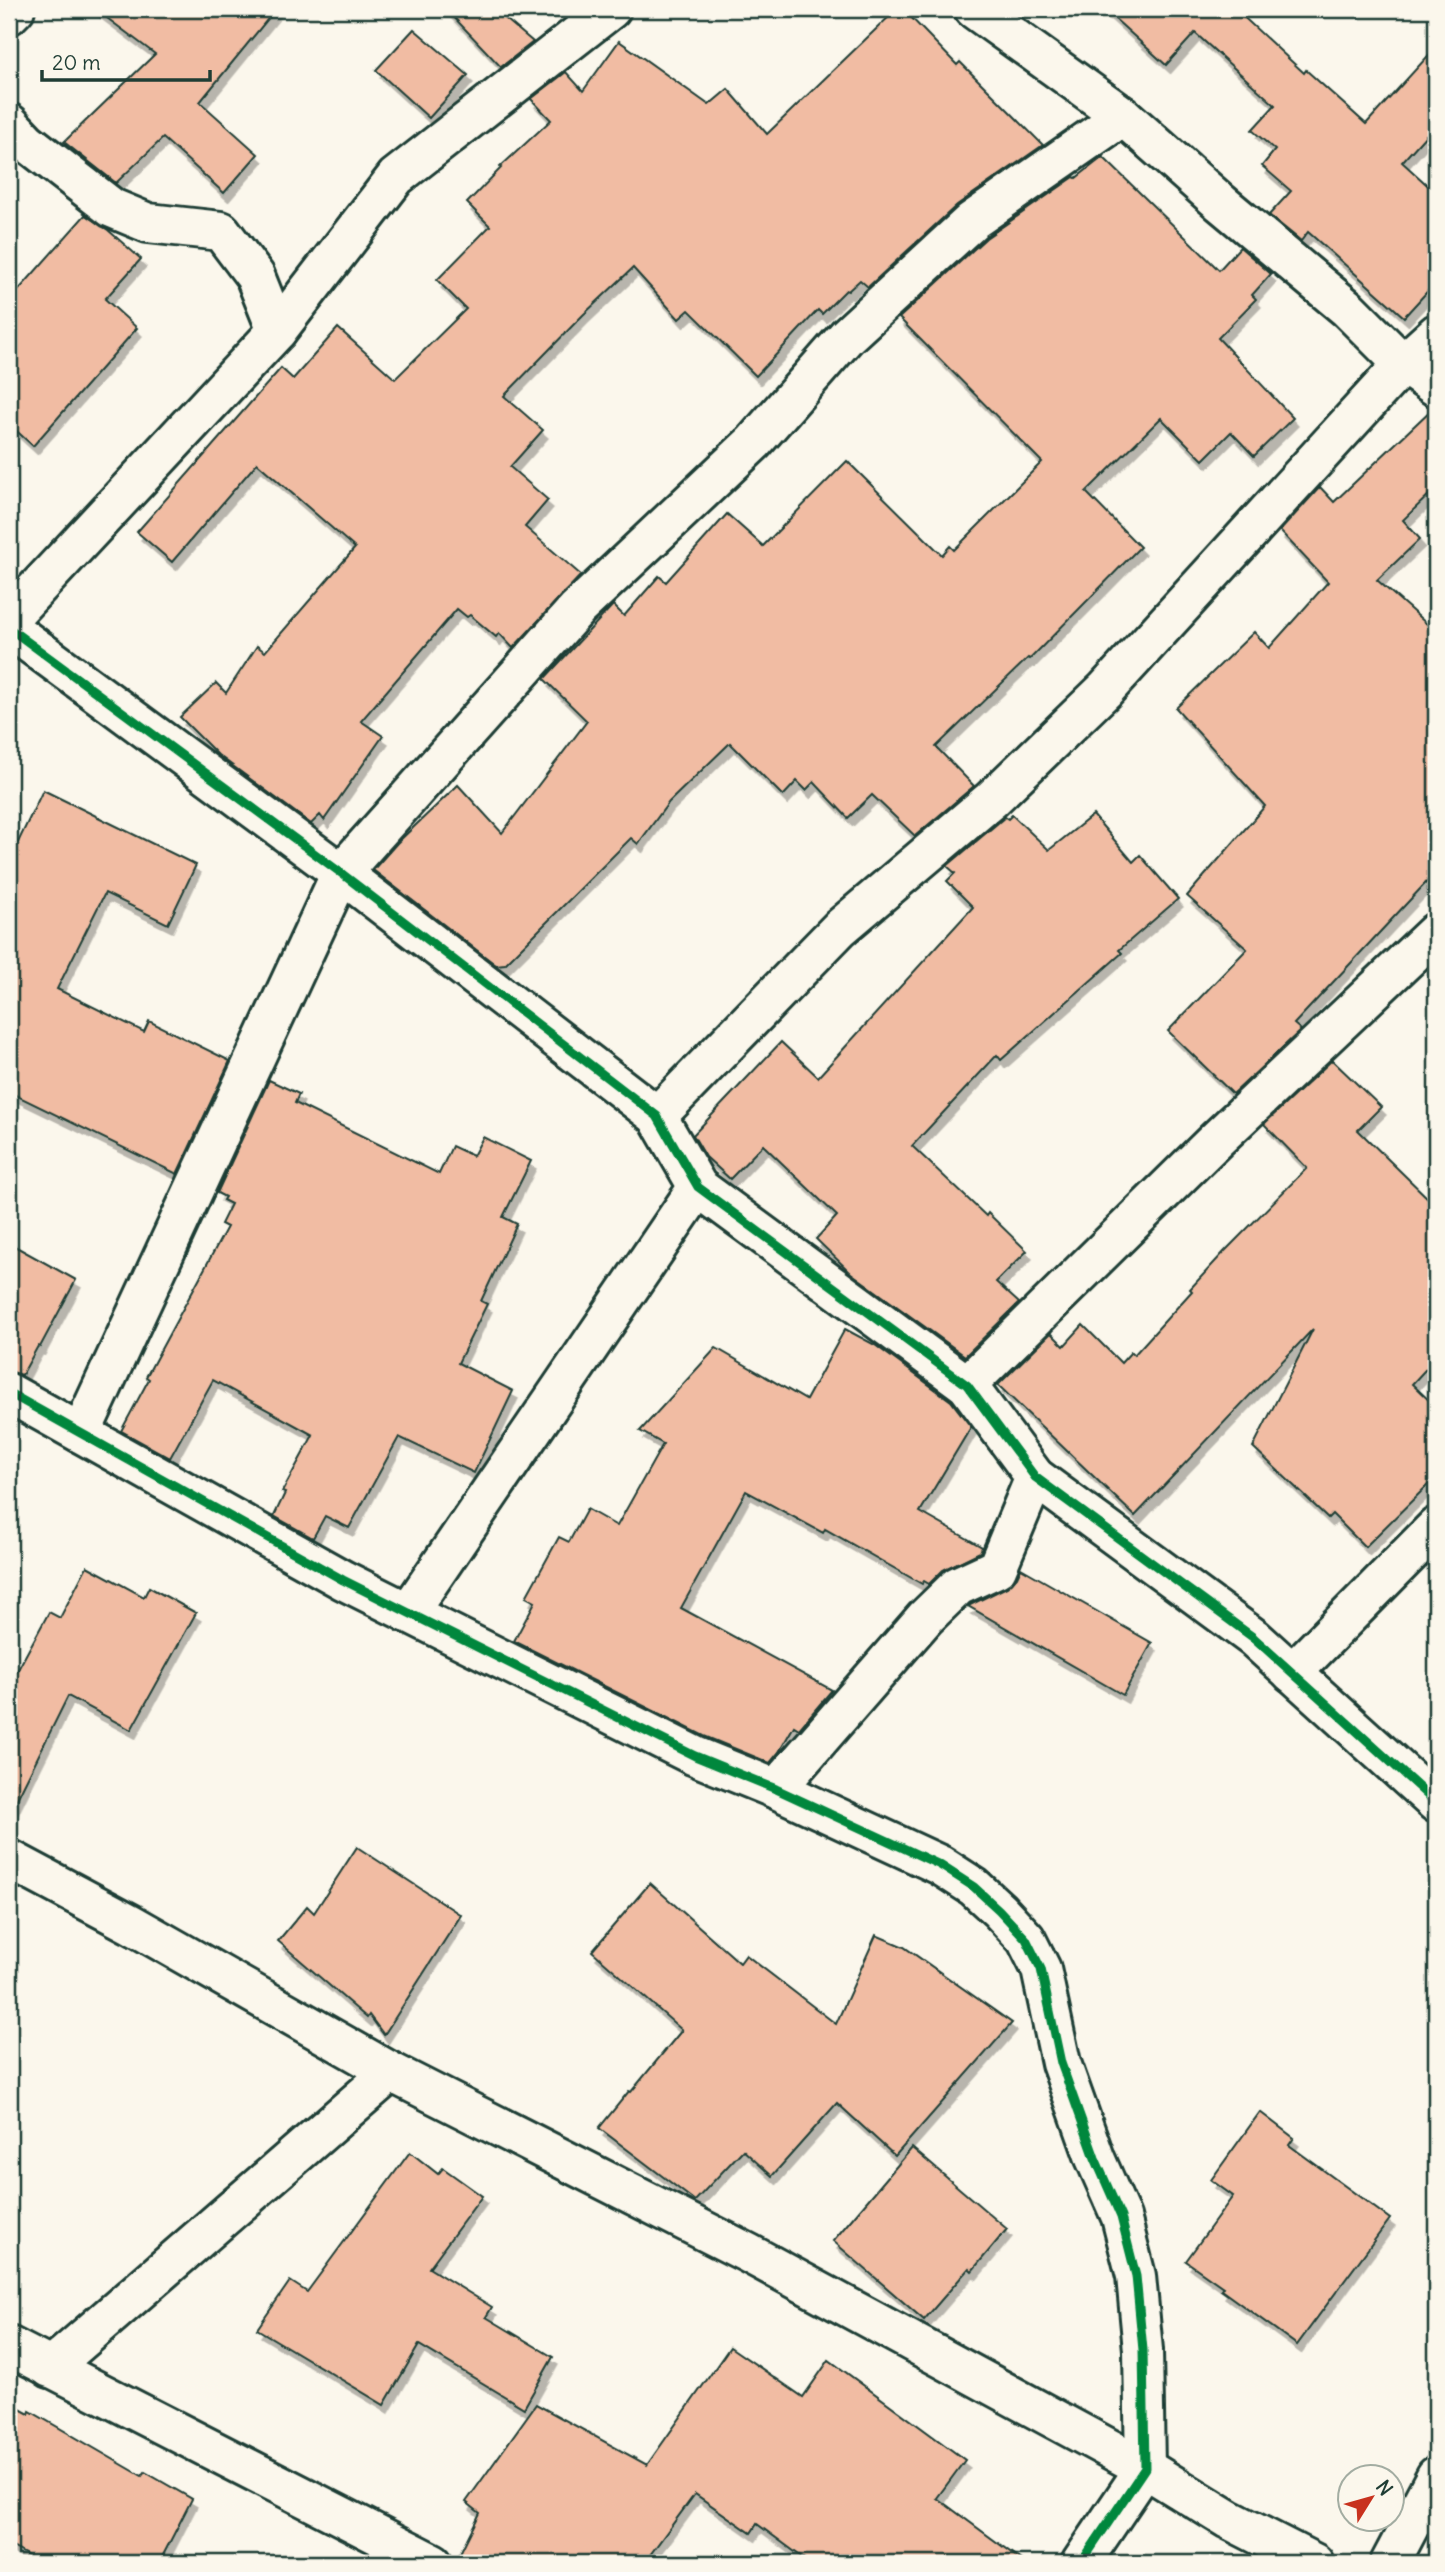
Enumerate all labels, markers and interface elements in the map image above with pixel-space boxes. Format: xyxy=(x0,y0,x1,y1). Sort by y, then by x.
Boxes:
scale bar xyxy=(42,38,210,82)
text: 20 m xyxy=(52,49,101,76)
north arrow xyxy=(1336,2464,1406,2534)
text: N xyxy=(1371,2475,1398,2500)

